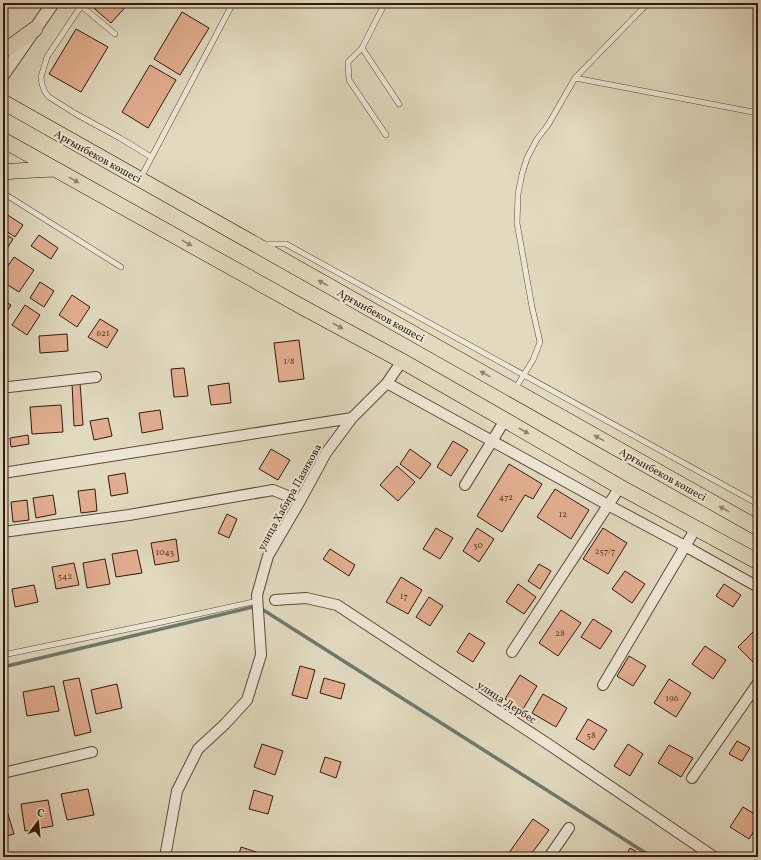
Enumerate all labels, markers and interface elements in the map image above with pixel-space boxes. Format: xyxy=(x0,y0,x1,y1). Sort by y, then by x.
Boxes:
street label: Арғынбеков көшесі xyxy=(51,127,144,188)
one-way arrow xyxy=(68,177,79,183)
one-way arrow xyxy=(181,240,193,246)
one-way arrow xyxy=(318,279,329,286)
street label: Арғынбеков көшесі xyxy=(334,286,427,347)
one-way arrow xyxy=(332,323,344,329)
house number: 621 xyxy=(97,327,109,340)
house number: 1/8 xyxy=(283,355,295,368)
one-way arrow xyxy=(480,371,491,377)
one-way arrow xyxy=(519,427,529,435)
one-way arrow xyxy=(593,434,605,441)
street label: улица Хабира Пазикова xyxy=(255,441,326,554)
street label: Арғынбеков көшесі xyxy=(616,445,709,506)
house number: 472 xyxy=(499,491,513,504)
one-way arrow xyxy=(718,505,730,512)
house number: 12 xyxy=(559,508,567,521)
house number: 30 xyxy=(473,539,484,552)
house number: 257/7 xyxy=(595,545,615,558)
house number: 1043 xyxy=(156,546,175,559)
house number: 542 xyxy=(58,570,72,583)
house number: 17 xyxy=(400,590,408,603)
house number: 28 xyxy=(555,627,565,640)
street label: улица Дербес xyxy=(473,678,539,728)
house number: 196 xyxy=(665,692,679,705)
house number: 58 xyxy=(587,729,596,742)
north arrow xyxy=(18,802,58,842)
text: С xyxy=(35,806,46,822)

